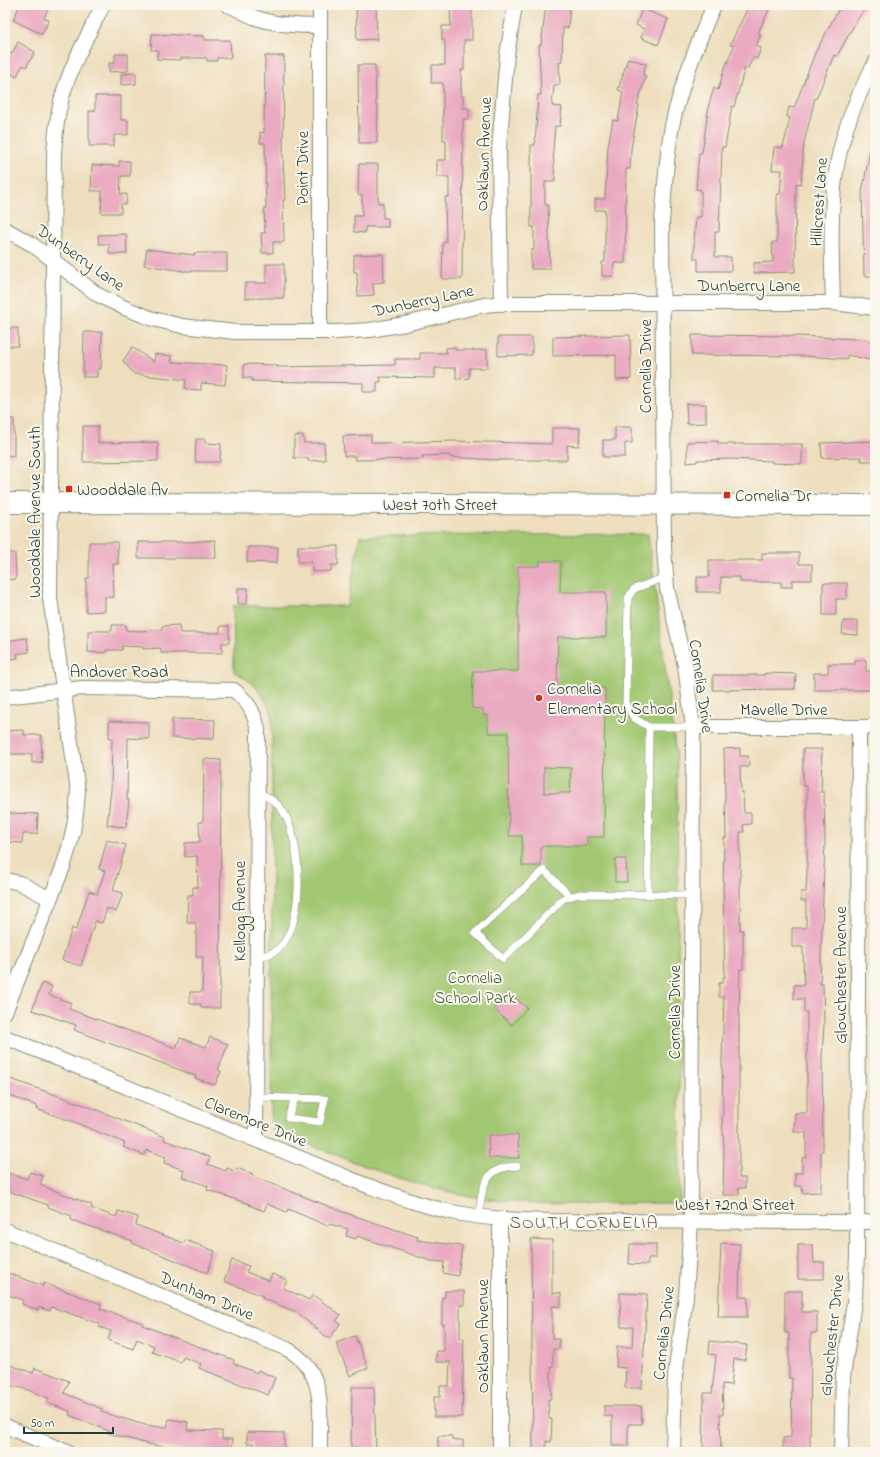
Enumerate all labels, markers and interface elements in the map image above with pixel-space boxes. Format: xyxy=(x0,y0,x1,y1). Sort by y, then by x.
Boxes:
street label: Oaklawn Avenue xyxy=(470,96,499,212)
street label: Point Drive xyxy=(291,130,316,205)
street label: Hillcrest Lane xyxy=(804,156,835,247)
street label: Dunberry Lane xyxy=(29,218,130,299)
street label: Dunberry Lane xyxy=(697,274,801,300)
street label: Dunberry Lane xyxy=(369,278,477,326)
street label: Cornelia Drive xyxy=(634,318,659,413)
street label: Wooddale Avenue South xyxy=(23,426,48,598)
place label: Wooddale Av xyxy=(77,478,168,503)
marker: Wooddale Av xyxy=(64,484,74,494)
place label: Cornelia Dr xyxy=(735,484,812,509)
marker: Cornelia Dr xyxy=(722,490,732,500)
street label: West 70th Street xyxy=(383,493,498,518)
street label: Cornelia Drive xyxy=(682,638,720,735)
street label: Andover Road xyxy=(70,660,169,685)
place label: Cornelia Elementary School xyxy=(547,677,678,723)
marker: Cornelia Elementary School xyxy=(534,693,544,703)
street label: Mavelle Drive xyxy=(740,698,828,723)
street label: Kellogg Avenue xyxy=(228,860,255,961)
street label: Glouchester Avenue xyxy=(829,906,854,1044)
street label: Cornelia Drive xyxy=(663,964,688,1059)
park label: Cornelia School Park xyxy=(434,966,516,1011)
street label: Claremore Drive xyxy=(200,1090,311,1155)
street label: West 72nd Street xyxy=(675,1193,795,1218)
district label: SOUTH CORNELIA xyxy=(509,1211,659,1237)
street label: Dunham Drive xyxy=(154,1265,258,1328)
street label: Glouchester Drive xyxy=(814,1273,851,1397)
street label: Oaklawn Avenue xyxy=(471,1278,496,1393)
street label: Cornelia Drive xyxy=(647,1285,682,1381)
scale bar xyxy=(24,1409,113,1435)
text: 50 m xyxy=(30,1415,54,1433)

